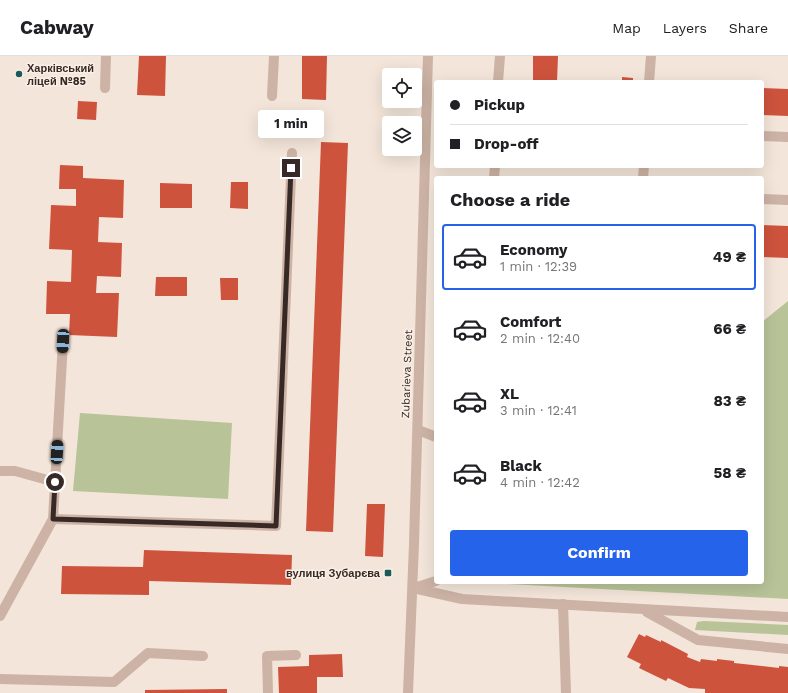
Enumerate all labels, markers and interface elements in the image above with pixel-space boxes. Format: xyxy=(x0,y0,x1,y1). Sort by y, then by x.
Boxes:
text: Cabway xyxy=(20,16,94,39)
text: Map xyxy=(612,20,641,36)
text: Layers xyxy=(663,20,707,36)
text: Share xyxy=(729,20,768,36)
place label: Харківський ліцей №85 xyxy=(27,62,94,88)
map controls xyxy=(382,68,422,156)
button: locate xyxy=(382,68,422,108)
marker: Харківський ліцей №85 xyxy=(14,69,24,79)
text: Pickup xyxy=(474,96,525,114)
callout: 1 min xyxy=(258,110,324,138)
text: 1 min xyxy=(274,116,308,131)
button: layers xyxy=(382,116,422,156)
text: Drop-off xyxy=(474,135,539,153)
route end xyxy=(282,159,300,177)
text: Choose a ride xyxy=(450,189,570,210)
icon: car xyxy=(452,239,488,275)
text: Economy xyxy=(500,241,567,259)
text: 49 ₴ xyxy=(713,248,746,266)
text: 1 min · 12:39 xyxy=(500,259,577,274)
icon: car xyxy=(452,311,488,347)
text: Comfort xyxy=(500,313,561,331)
text: 66 ₴ xyxy=(713,320,746,338)
car xyxy=(56,329,70,353)
street label: Zubarieva Street xyxy=(399,329,415,419)
text: 2 min · 12:40 xyxy=(500,331,580,346)
icon: car xyxy=(452,383,488,419)
text: XL xyxy=(500,385,519,403)
text: 83 ₴ xyxy=(714,392,746,410)
text: 3 min · 12:41 xyxy=(500,403,577,418)
car xyxy=(50,440,64,464)
icon: car xyxy=(452,455,488,491)
text: Black xyxy=(500,457,542,475)
text: 58 ₴ xyxy=(714,464,746,482)
route start xyxy=(46,473,64,491)
text: 4 min · 12:42 xyxy=(500,475,580,490)
button: Confirm xyxy=(450,530,748,576)
place label: вулиця Зубарєва xyxy=(286,567,381,580)
marker: вулиця Зубарєва xyxy=(383,568,393,578)

